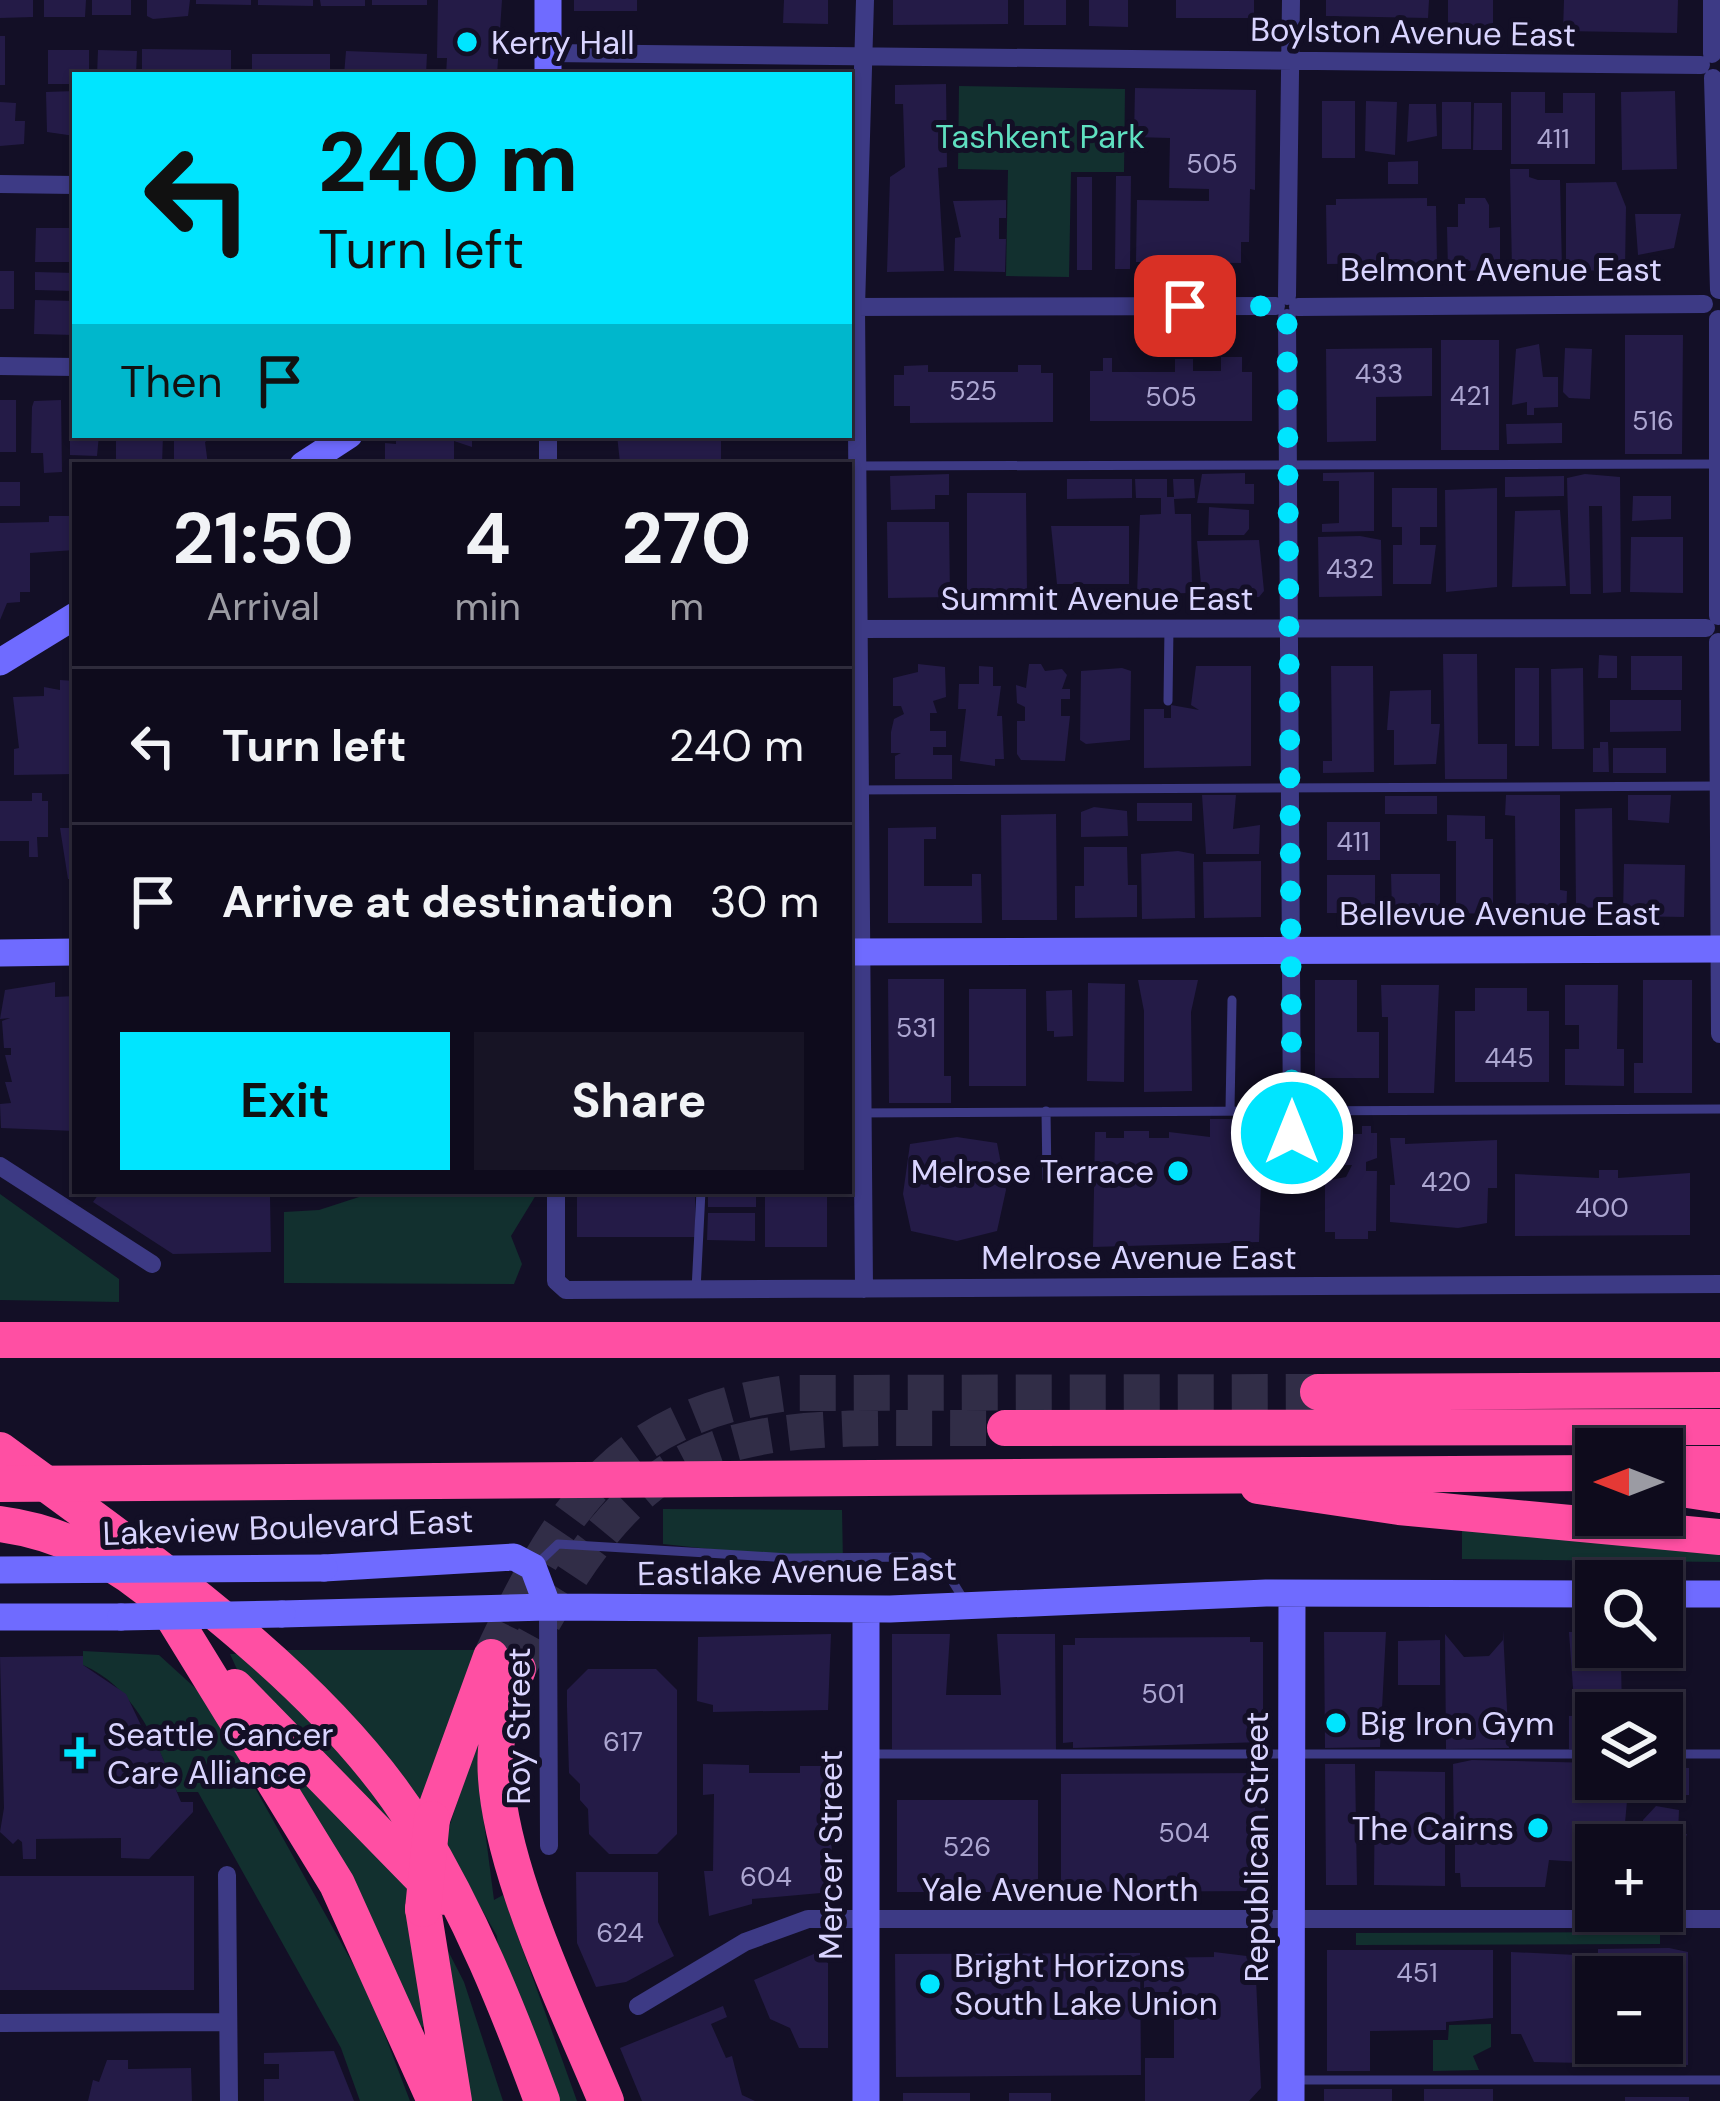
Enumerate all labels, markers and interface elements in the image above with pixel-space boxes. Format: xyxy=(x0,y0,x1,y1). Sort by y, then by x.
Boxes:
street label: Boylston Avenue East xyxy=(1250,8,1576,56)
place label: Kerry Hall xyxy=(491,21,635,64)
marker: Kerry Hall xyxy=(454,29,480,55)
text: 240 m xyxy=(318,108,578,217)
park label: Tashkent Park xyxy=(935,115,1145,158)
icon: left xyxy=(120,120,276,276)
house number: 411 xyxy=(1536,121,1570,156)
house number: 505 xyxy=(1186,146,1238,181)
text: Turn left xyxy=(318,214,524,285)
street label: Belmont Avenue East xyxy=(1340,248,1662,291)
pin xyxy=(1134,255,1236,357)
icon: arrive xyxy=(1152,273,1218,339)
icon: arrive xyxy=(247,348,313,414)
text: Then xyxy=(120,352,223,411)
house number: 433 xyxy=(1355,356,1403,391)
house number: 525 xyxy=(949,373,997,408)
house number: 421 xyxy=(1450,378,1490,413)
house number: 505 xyxy=(1145,379,1197,414)
house number: 516 xyxy=(1632,403,1674,438)
text: 21:50 xyxy=(173,492,354,585)
text: 4 xyxy=(464,492,511,585)
text: 270 xyxy=(622,492,752,585)
house number: 432 xyxy=(1326,551,1374,586)
street label: Summit Avenue East xyxy=(941,577,1253,620)
text: Arrival xyxy=(206,581,320,632)
text: min xyxy=(455,581,521,632)
text: m xyxy=(669,581,704,632)
icon: left xyxy=(120,713,186,779)
text: Turn left xyxy=(222,716,406,775)
text: 240 m xyxy=(669,716,804,775)
house number: 411 xyxy=(1336,824,1370,859)
icon: arrive xyxy=(120,869,186,935)
text: Arrive at destination xyxy=(222,872,674,931)
text: 30 m xyxy=(710,872,819,931)
street label: Bellevue Avenue East xyxy=(1339,892,1661,935)
house number: 531 xyxy=(896,1010,936,1045)
button: Exit xyxy=(120,1032,450,1170)
button: Share xyxy=(474,1032,804,1170)
house number: 445 xyxy=(1484,1040,1534,1075)
position arrow xyxy=(1229,1070,1355,1196)
place label: Melrose Terrace xyxy=(911,1150,1154,1193)
marker: Melrose Terrace xyxy=(1165,1158,1191,1184)
house number: 420 xyxy=(1421,1164,1471,1199)
house number: 400 xyxy=(1575,1190,1629,1225)
street label: Melrose Avenue East xyxy=(981,1236,1297,1279)
north arrow xyxy=(1575,1428,1683,1536)
map controls xyxy=(1575,1428,1683,2064)
street label: Lakeview Boulevard East xyxy=(102,1499,474,1555)
street label: Eastlake Avenue East xyxy=(637,1547,957,1595)
button: search xyxy=(1575,1560,1683,1668)
street label: Roy Street xyxy=(497,1647,540,1805)
house number: 501 xyxy=(1141,1676,1185,1711)
button: layers xyxy=(1575,1692,1683,1800)
place label: Big Iron Gym xyxy=(1360,1702,1554,1745)
marker: Big Iron Gym xyxy=(1323,1710,1349,1736)
street label: Republican Street xyxy=(1235,1712,1278,1982)
place label: Seattle Cancer Care Alliance xyxy=(107,1713,334,1794)
house number: 617 xyxy=(603,1724,643,1759)
marker: Seattle Cancer Care Alliance xyxy=(64,1737,96,1769)
street label: Mercer Street xyxy=(809,1750,852,1960)
place label: The Cairns xyxy=(1352,1807,1514,1850)
house number: 504 xyxy=(1158,1815,1210,1850)
marker: The Cairns xyxy=(1525,1815,1551,1841)
button: + xyxy=(1575,1824,1683,1932)
house number: 526 xyxy=(943,1829,991,1864)
house number: 604 xyxy=(740,1859,792,1894)
street label: Yale Avenue North xyxy=(922,1868,1198,1911)
house number: 624 xyxy=(596,1915,644,1950)
place label: Bright Horizons South Lake Union xyxy=(954,1944,1218,2025)
house number: 451 xyxy=(1396,1955,1438,1990)
button: − xyxy=(1575,1956,1683,2064)
marker: Bright Horizons South Lake Union xyxy=(917,1971,943,1997)

